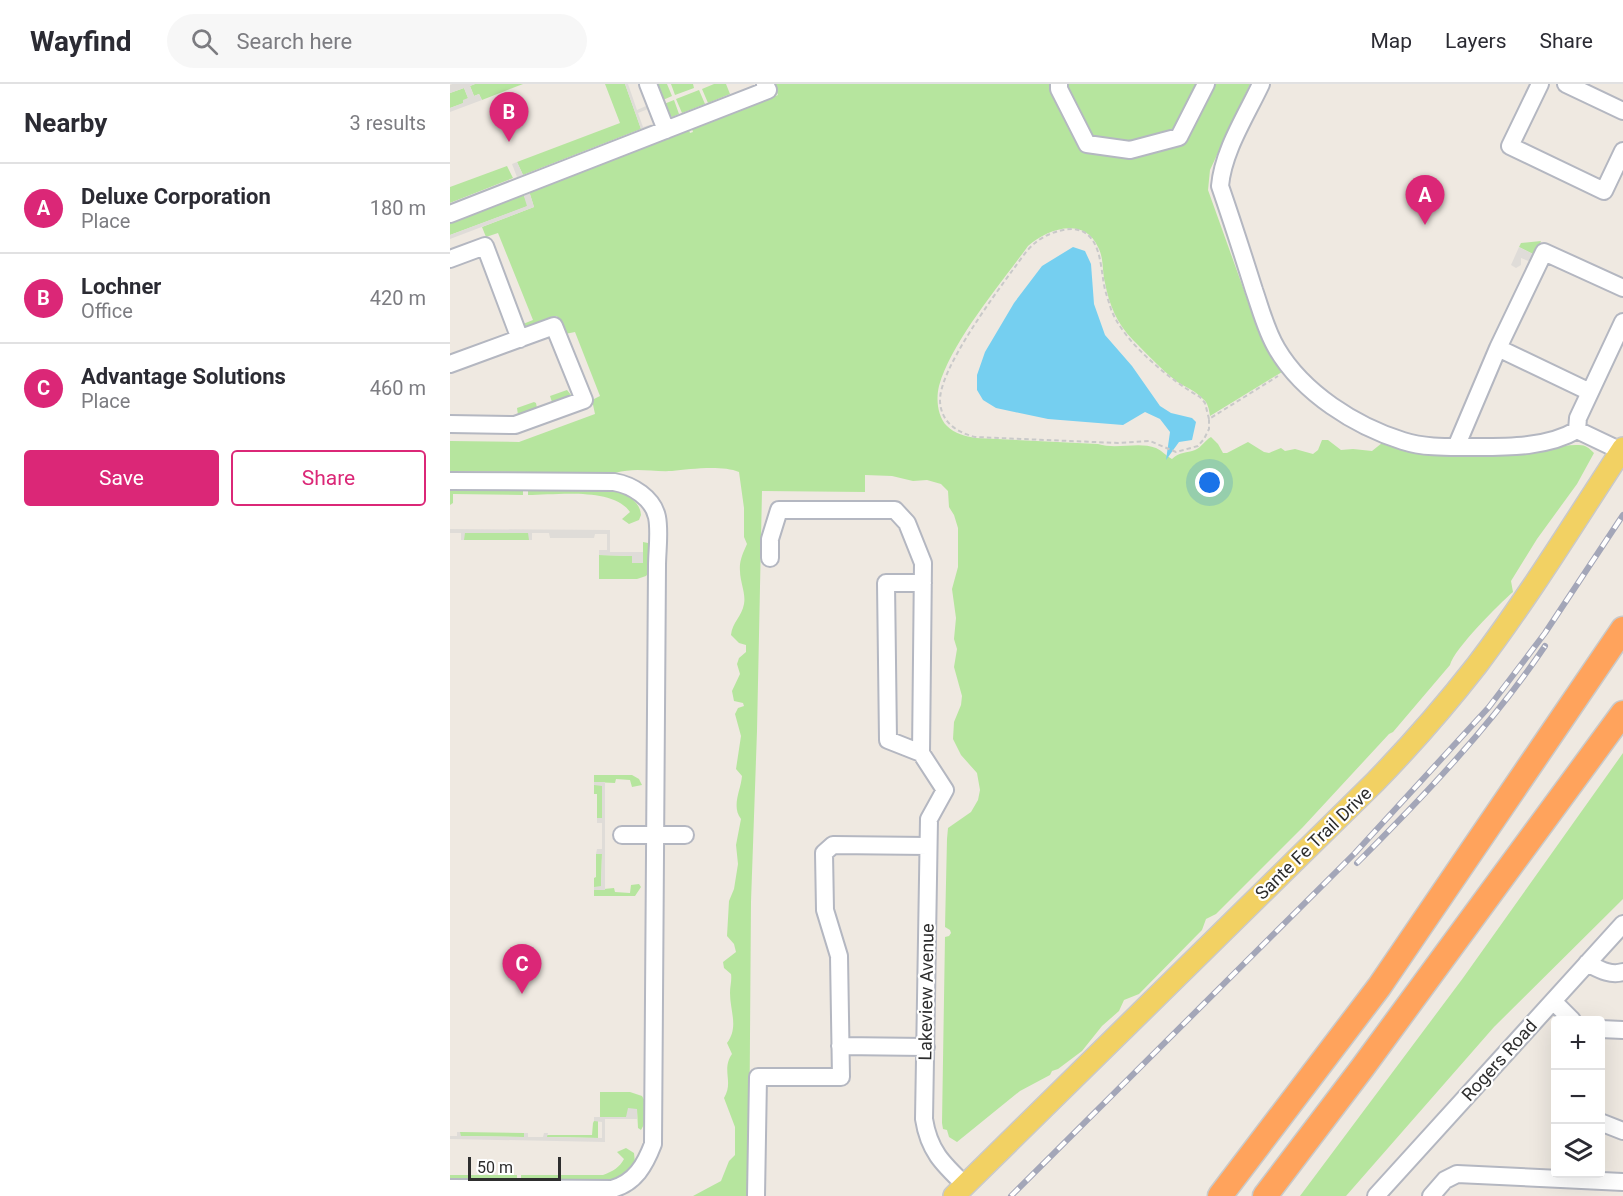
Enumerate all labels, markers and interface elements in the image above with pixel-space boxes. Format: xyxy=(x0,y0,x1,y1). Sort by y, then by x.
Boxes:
search box xyxy=(167,14,587,68)
text: Wayfind xyxy=(30,25,131,58)
icon: search xyxy=(188,25,221,58)
text: Search here xyxy=(236,29,352,54)
text: Map xyxy=(1370,29,1412,53)
text: Layers xyxy=(1445,29,1506,53)
text: Share xyxy=(1539,29,1593,53)
pin: B xyxy=(490,92,528,142)
text: Nearby xyxy=(24,108,107,138)
text: 3 results xyxy=(350,111,426,135)
pin: A xyxy=(1406,176,1444,225)
text: Deluxe Corporation xyxy=(81,184,271,209)
text: A xyxy=(37,196,50,220)
text: 180 m xyxy=(370,196,426,220)
text: Place xyxy=(81,209,130,233)
text: Lochner xyxy=(81,274,161,299)
text: B xyxy=(37,286,50,310)
text: 420 m xyxy=(370,286,426,310)
text: Office xyxy=(81,299,133,323)
text: Advantage Solutions xyxy=(81,364,286,389)
text: C xyxy=(37,376,50,400)
text: 460 m xyxy=(370,376,426,400)
text: Place xyxy=(81,389,130,413)
button: Save xyxy=(24,450,219,506)
button: Share xyxy=(231,450,426,506)
your location xyxy=(1195,468,1224,497)
street label: Sante Fe Trail Drive xyxy=(1251,782,1375,904)
street label: Lakeview Avenue xyxy=(914,923,938,1061)
pin: C xyxy=(502,944,542,994)
street label: Rogers Road xyxy=(1457,1015,1541,1105)
map controls xyxy=(1551,1016,1605,1178)
button: + xyxy=(1551,1016,1605,1070)
button: − xyxy=(1551,1070,1605,1124)
button: layers xyxy=(1551,1124,1605,1178)
scale bar xyxy=(468,1154,561,1182)
text: 50 m xyxy=(477,1158,513,1177)

